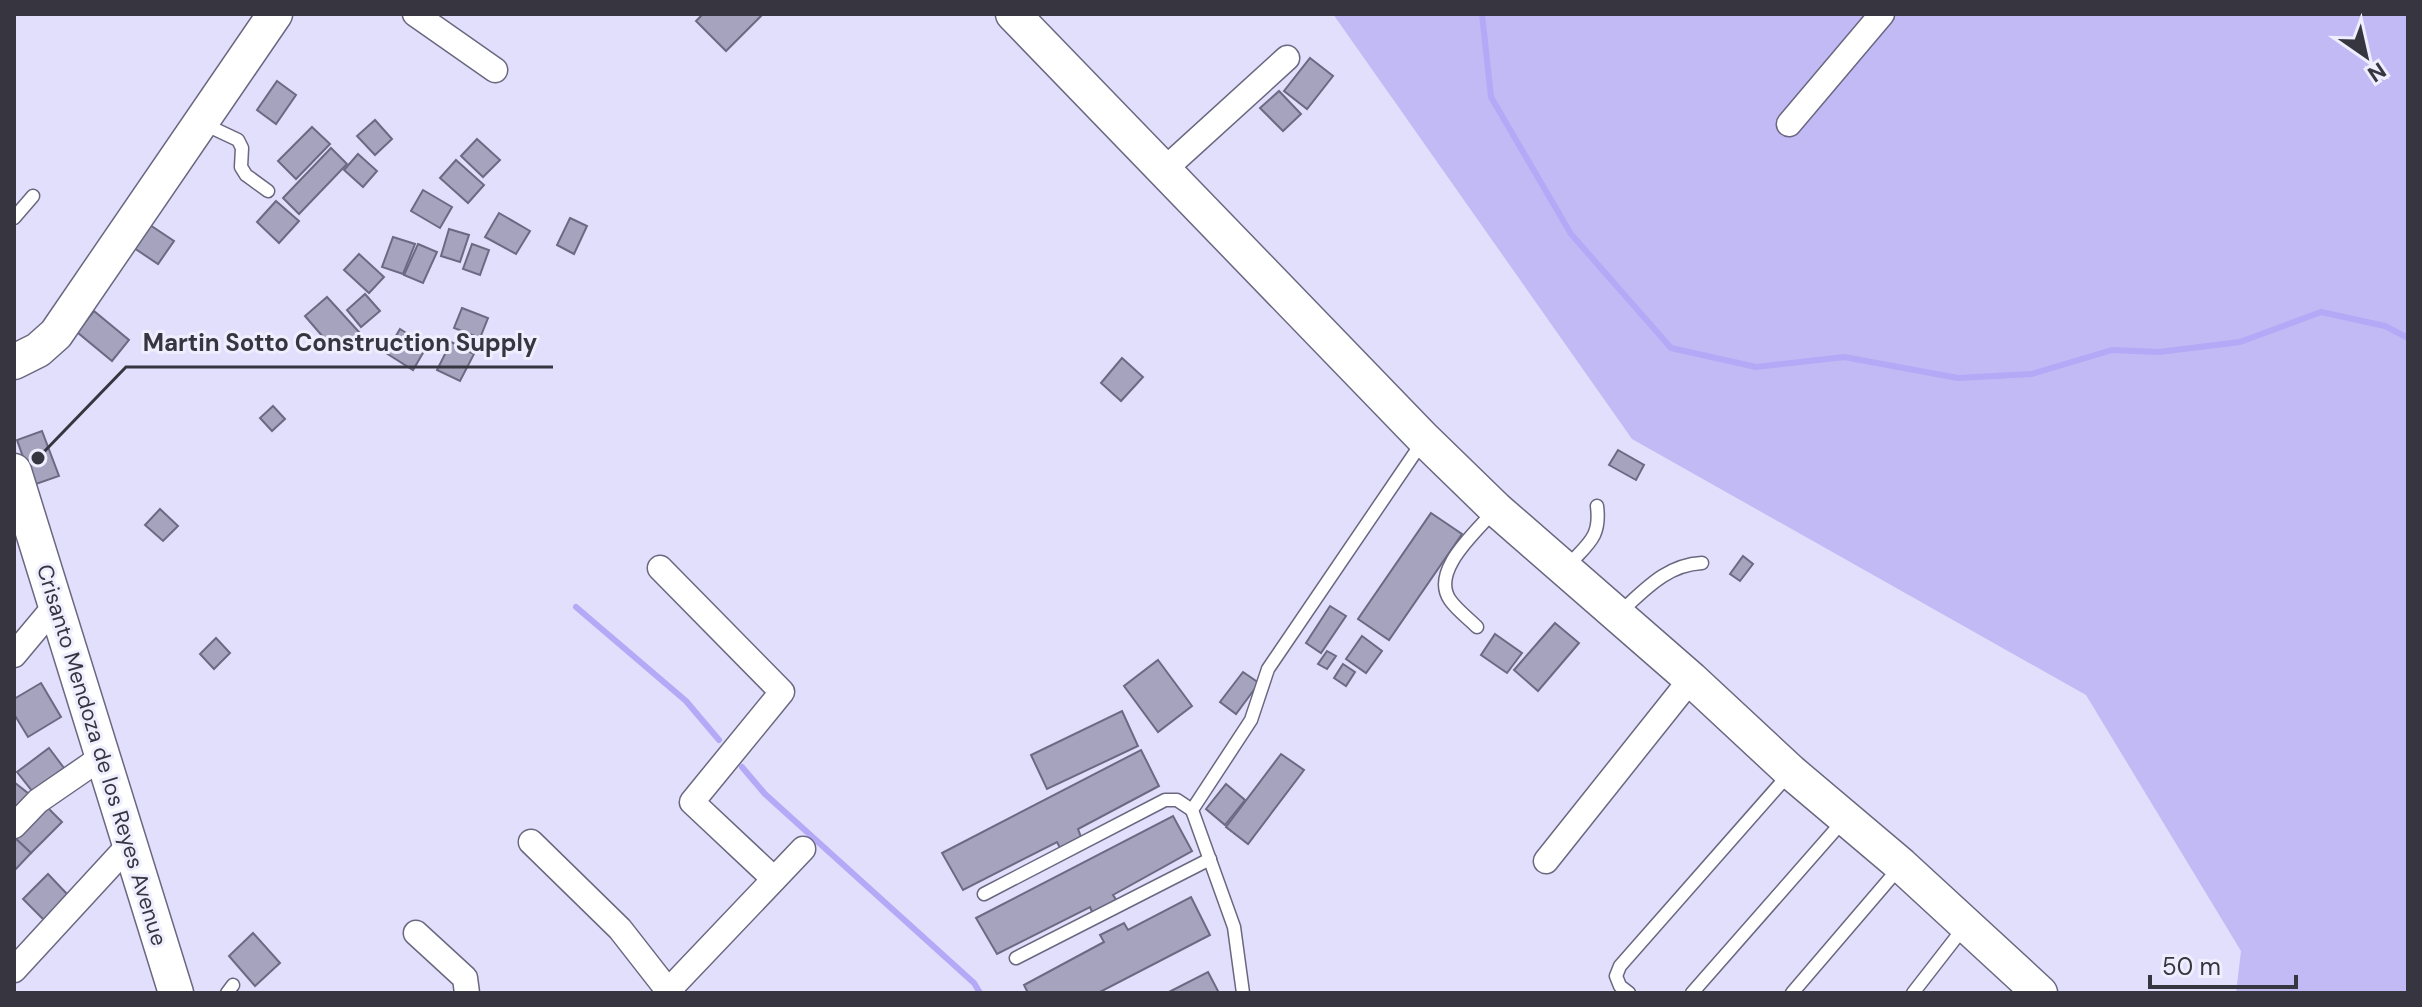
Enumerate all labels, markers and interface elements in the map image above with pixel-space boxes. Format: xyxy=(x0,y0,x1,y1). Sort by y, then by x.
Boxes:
north arrow xyxy=(2326,16,2406,96)
text: N xyxy=(2362,56,2392,89)
callout: Martin Sotto Construction Supply xyxy=(126,319,553,367)
text: Martin Sotto Construction Supply xyxy=(143,327,538,358)
street label: Crisanto Mendoza de los Reyes Avenue xyxy=(30,561,174,949)
scale bar xyxy=(2150,939,2296,989)
text: 50 m xyxy=(2162,951,2221,982)

